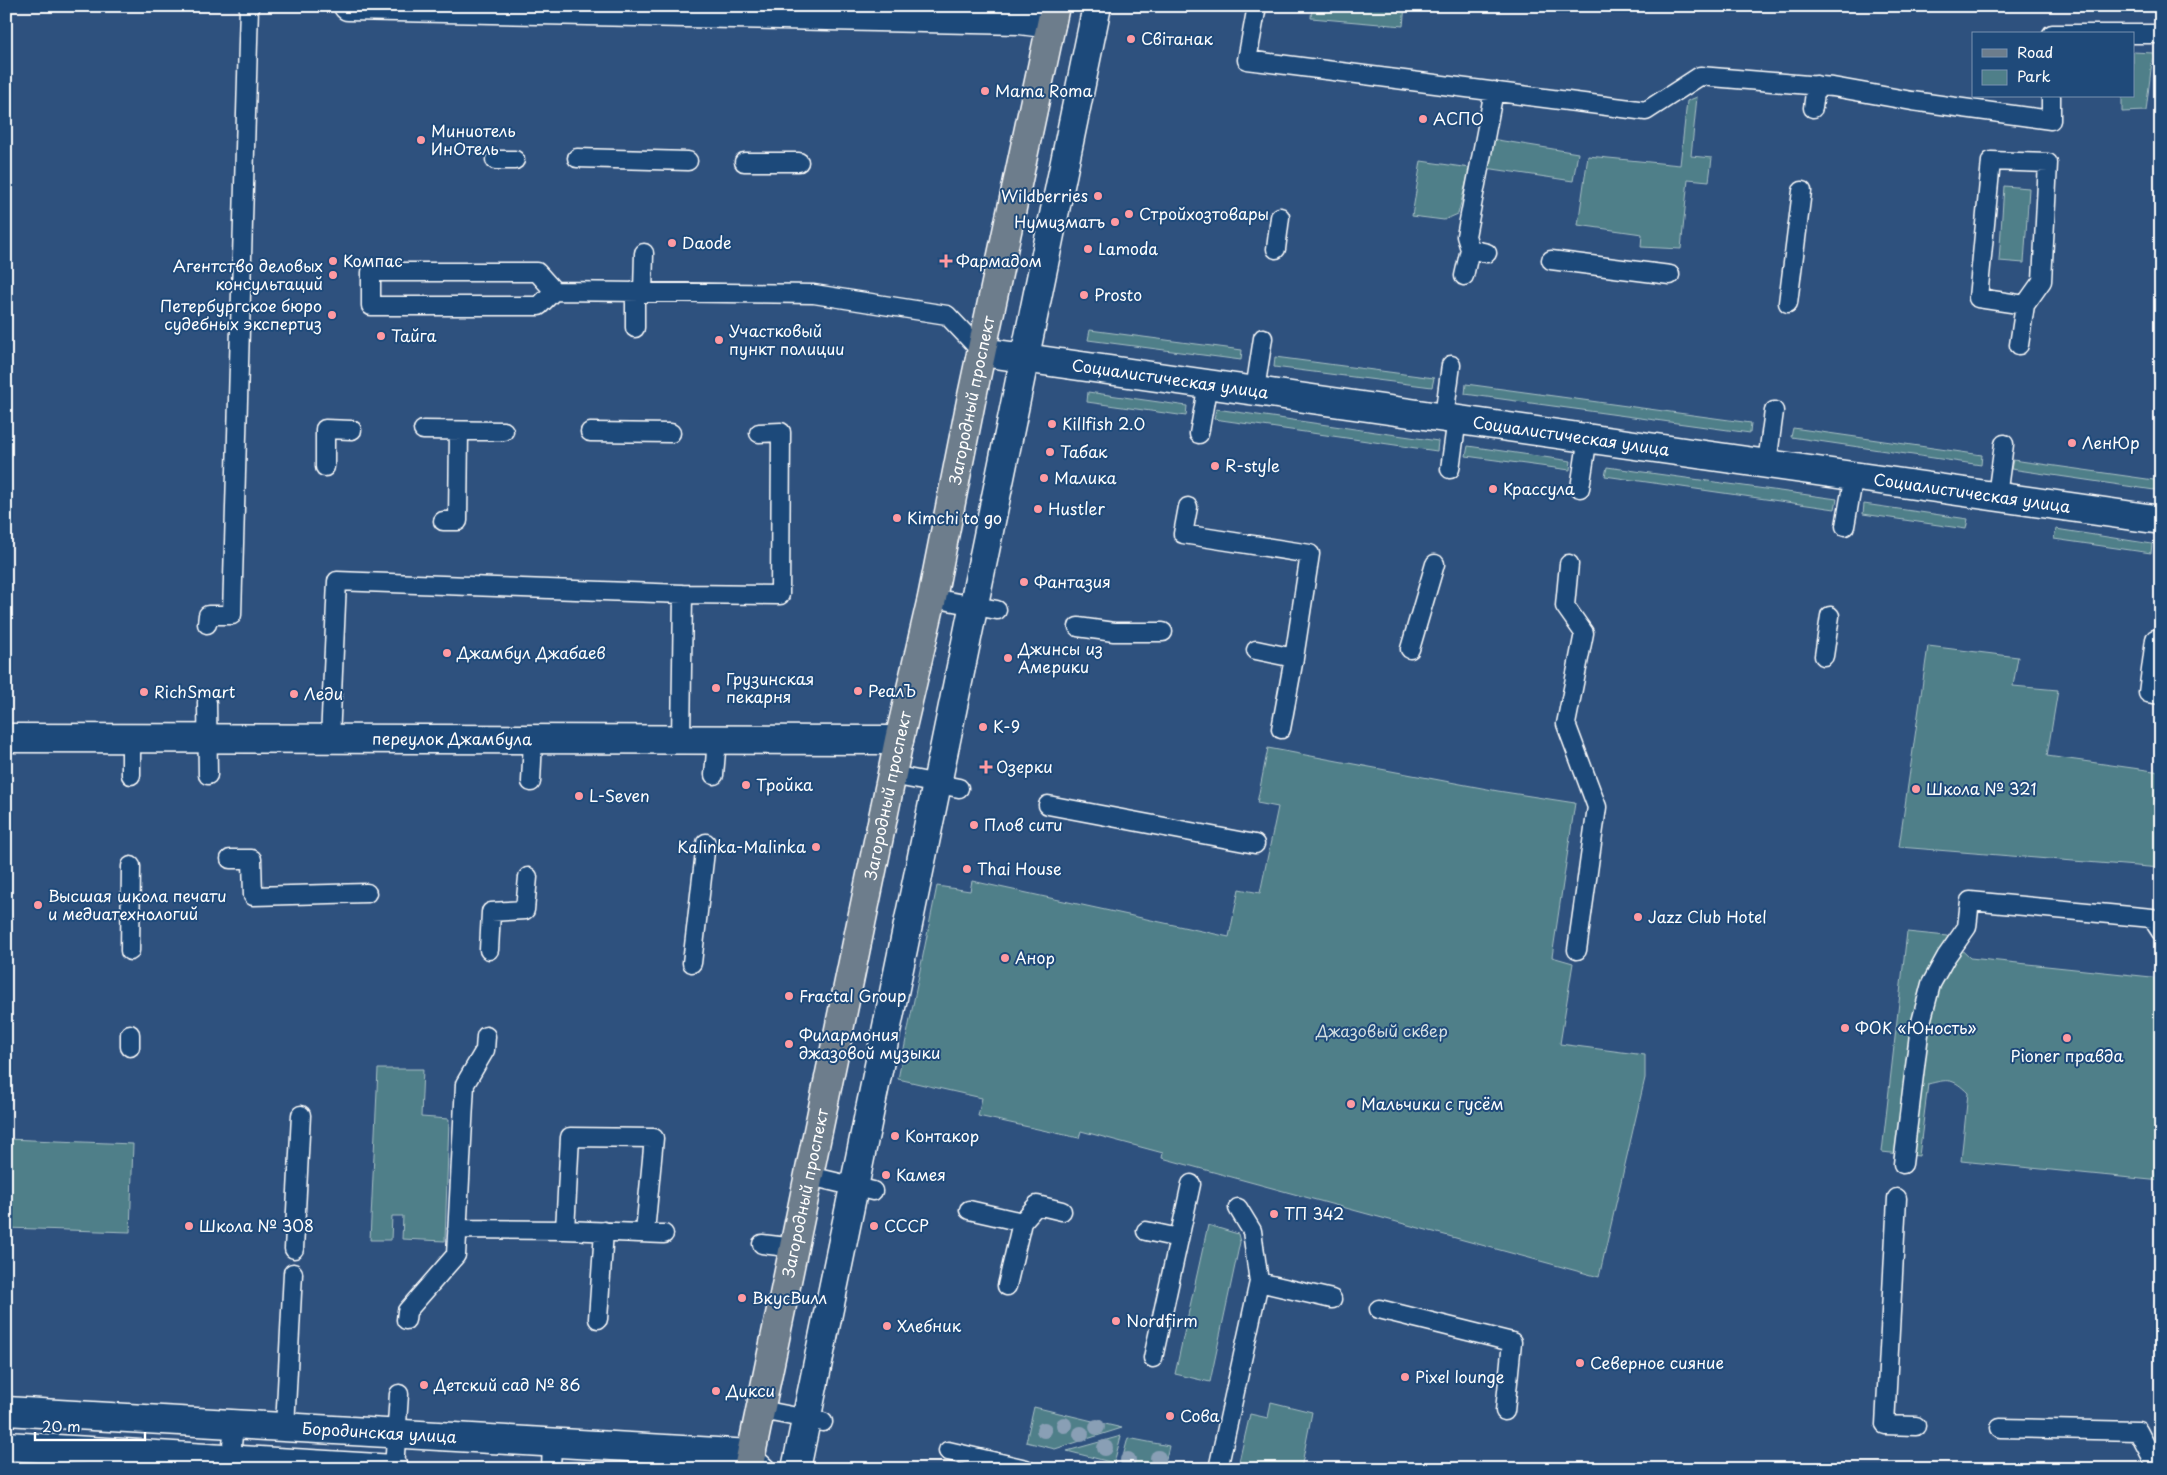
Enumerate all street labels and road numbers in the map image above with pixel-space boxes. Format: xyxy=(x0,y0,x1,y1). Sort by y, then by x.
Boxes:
street label: Загородный проспект xyxy=(942,313,1000,487)
street label: Социалистическая улица xyxy=(1070,352,1270,404)
street label: Социалистическая улица xyxy=(1471,409,1671,461)
street label: Социалистическая улица xyxy=(1872,466,2072,518)
street label: Загородный проспект xyxy=(857,708,916,882)
street label: переулок Джамбула xyxy=(372,726,532,750)
street label: Загородный проспект xyxy=(775,1106,833,1279)
street label: Бородинская улица xyxy=(301,1415,457,1448)

